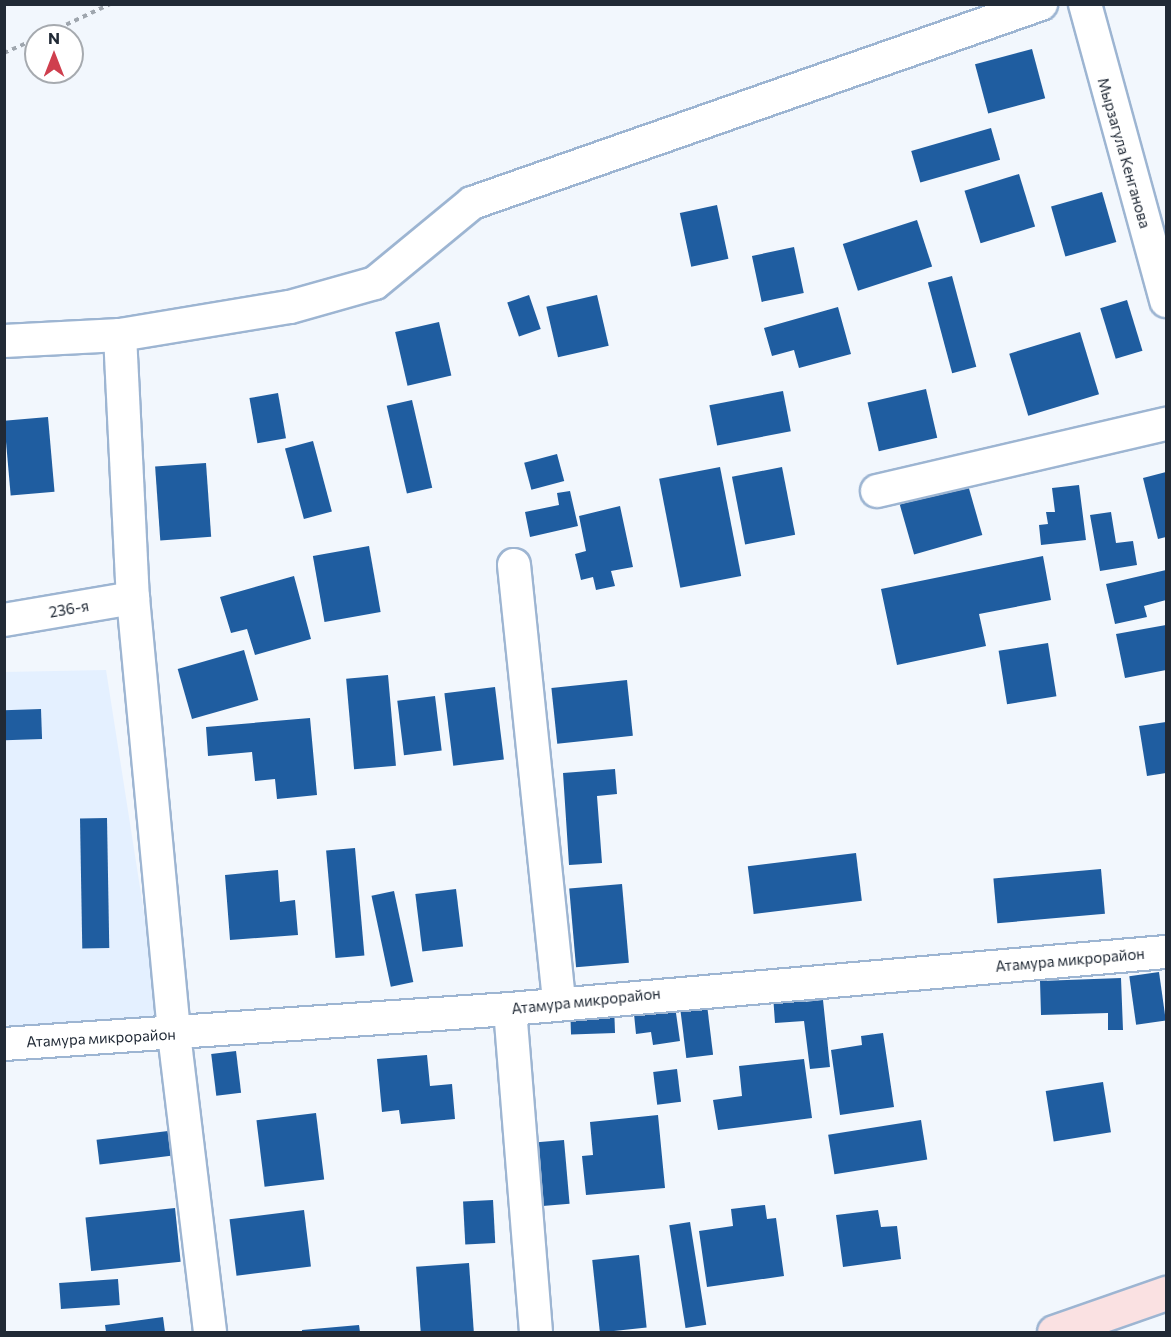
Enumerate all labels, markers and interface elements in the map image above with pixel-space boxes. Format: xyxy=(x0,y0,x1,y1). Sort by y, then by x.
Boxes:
north arrow xyxy=(24,24,84,84)
text: N xyxy=(48,28,60,47)
street label: Мырзагула Кенганова xyxy=(1094,76,1154,230)
street label: 236-я xyxy=(48,597,90,621)
street label: Атамура микрорайон xyxy=(995,945,1145,975)
street label: Атамура микрорайон xyxy=(511,984,661,1018)
street label: Атамура микрорайон xyxy=(26,1025,176,1051)

